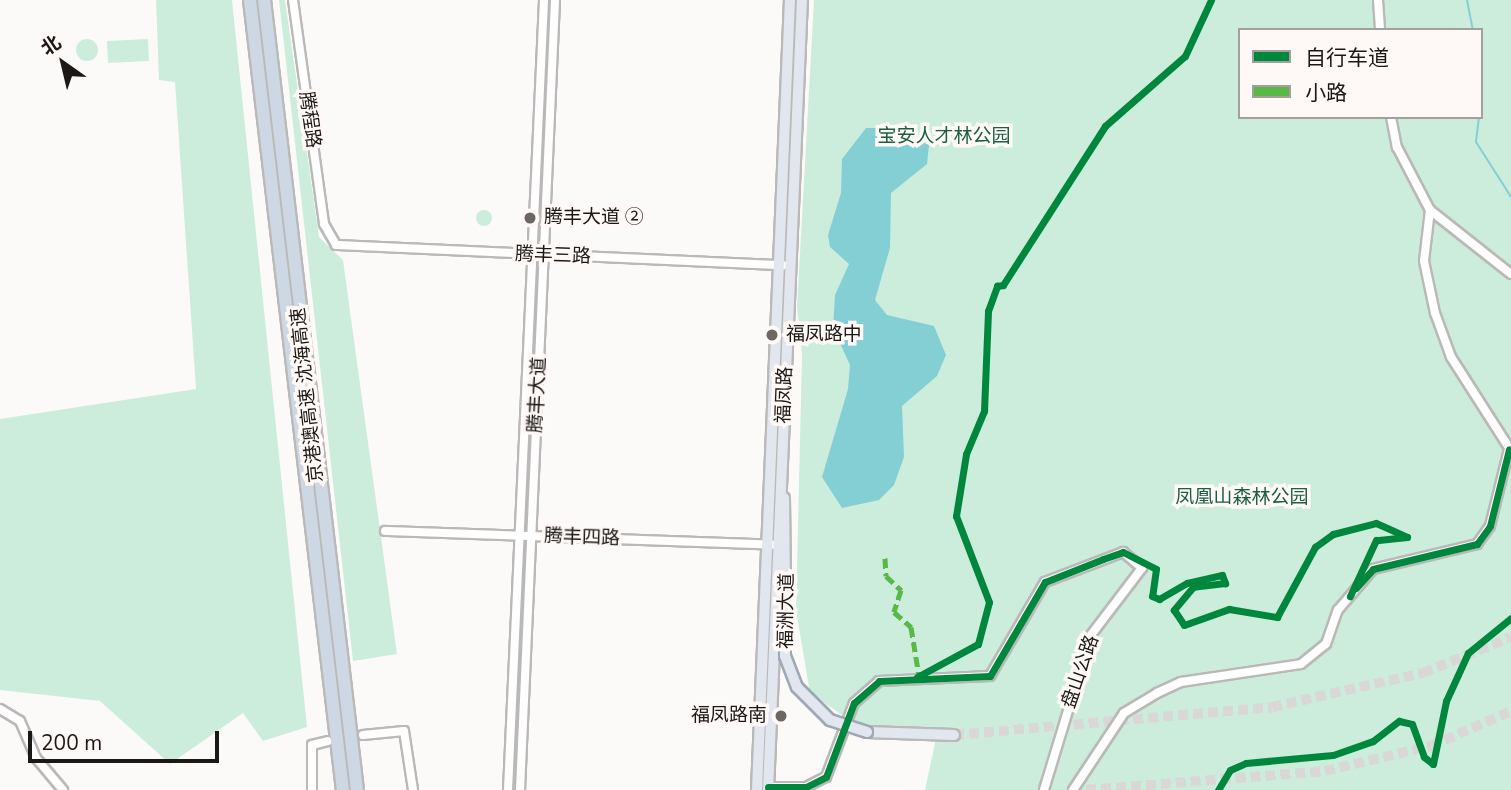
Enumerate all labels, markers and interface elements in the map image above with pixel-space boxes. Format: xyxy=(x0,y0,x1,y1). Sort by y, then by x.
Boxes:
north arrow xyxy=(28,28,98,98)
legend xyxy=(1238,28,1483,119)
text: 北 xyxy=(36,30,66,62)
text: 自行车道 xyxy=(1305,44,1389,72)
text: 小路 xyxy=(1305,79,1347,107)
street label: 腾程路 xyxy=(294,90,324,150)
park label: 宝安人才林公园 xyxy=(878,126,1010,148)
place label: 腾丰大道 ② xyxy=(544,207,644,229)
marker: 腾丰大道 ② xyxy=(522,210,538,226)
street label: 腾丰三路 xyxy=(515,243,591,269)
street label: 京港澳高速 沈海高速 xyxy=(287,306,329,484)
place label: 福凤路中 xyxy=(786,324,862,346)
marker: 福凤路中 xyxy=(764,327,780,343)
street label: 腾丰大道 xyxy=(525,356,551,434)
street label: 福凤路 xyxy=(773,366,797,424)
park label: 凤凰山森林公园 xyxy=(1176,487,1308,509)
street label: 腾丰四路 xyxy=(544,525,620,551)
street label: 福洲大道 xyxy=(775,573,799,649)
street label: 盘山公路 xyxy=(1058,632,1104,712)
place label: 福凤路南 xyxy=(691,705,767,727)
marker: 福凤路南 xyxy=(773,708,789,724)
scale bar xyxy=(32,716,222,760)
text: 200 m xyxy=(41,729,102,757)

